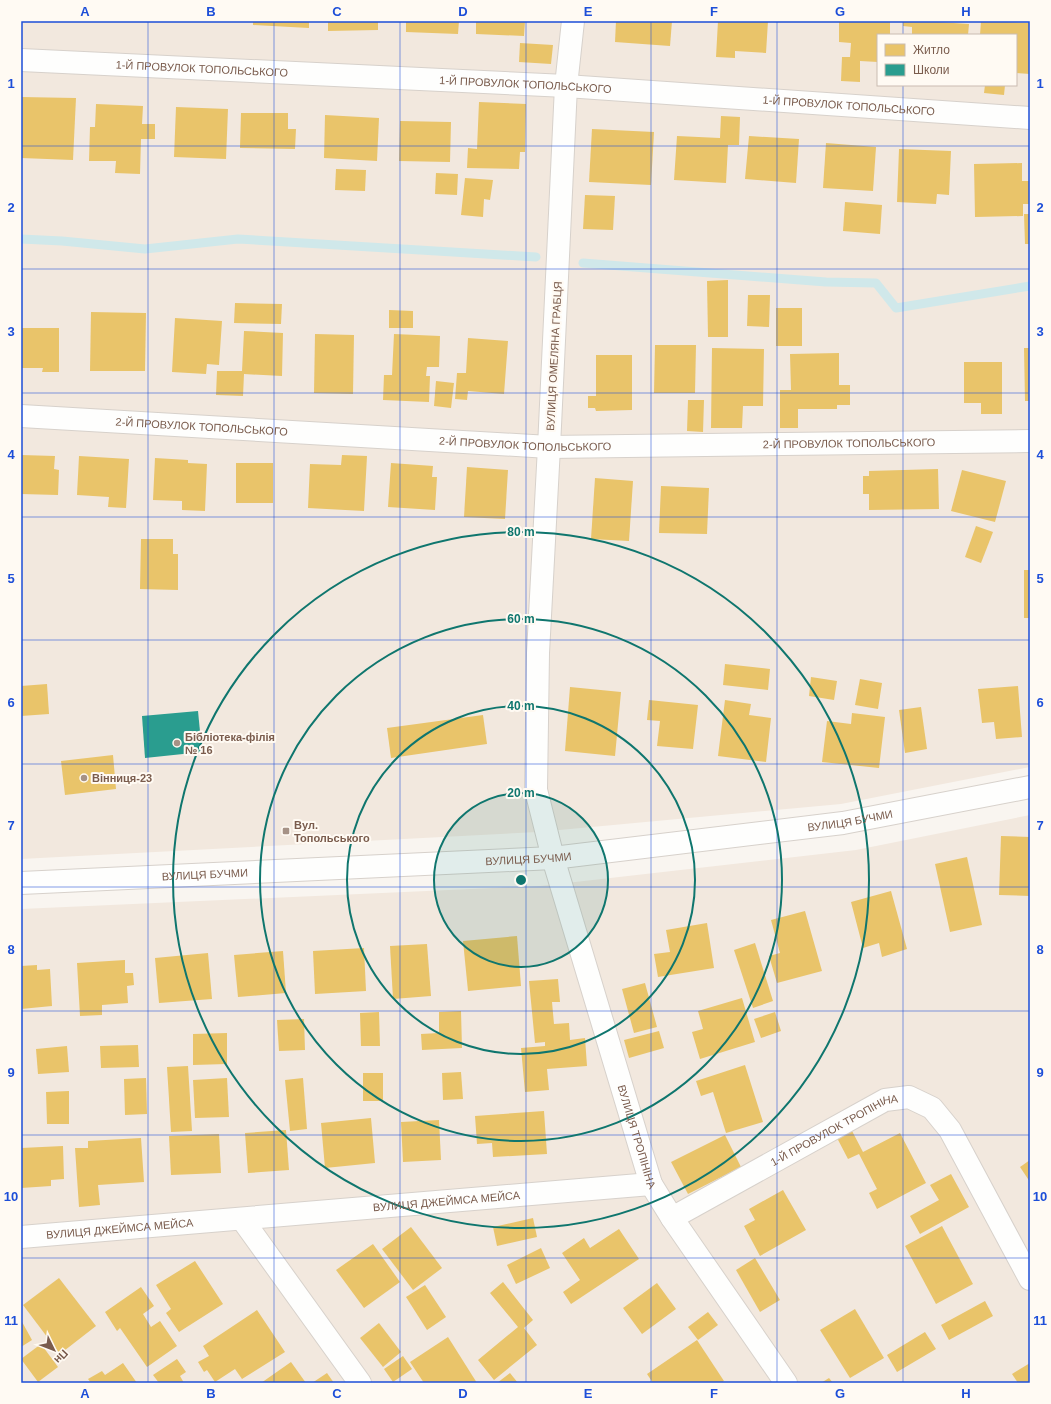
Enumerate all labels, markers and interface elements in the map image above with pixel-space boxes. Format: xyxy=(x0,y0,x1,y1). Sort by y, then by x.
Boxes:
text: A xyxy=(80,4,90,19)
text: B xyxy=(206,4,216,19)
text: C xyxy=(332,4,342,19)
text: D xyxy=(458,4,468,19)
text: E xyxy=(584,4,593,19)
text: F xyxy=(710,4,718,19)
text: G xyxy=(835,4,845,19)
text: H xyxy=(961,4,971,19)
legend xyxy=(877,34,1017,86)
text: Житло xyxy=(913,43,950,57)
street label: 1-Й ПРОВУЛОК ТОПОЛЬСЬКОГО xyxy=(115,59,289,79)
text: Школи xyxy=(913,63,950,77)
street label: 1-Й ПРОВУЛОК ТОПОЛЬСЬКОГО xyxy=(439,74,612,95)
text: 1 xyxy=(7,76,15,91)
text: 1 xyxy=(1036,76,1044,91)
street label: 1-Й ПРОВУЛОК ТОПОЛЬСЬКОГО xyxy=(762,94,936,117)
text: 2 xyxy=(7,200,15,215)
text: 2 xyxy=(1036,200,1044,215)
street label: ВУЛИЦЯ ОМЕЛЯНА ГРАБЦЯ xyxy=(544,281,564,431)
text: 3 xyxy=(7,324,15,339)
text: 3 xyxy=(1036,324,1044,339)
street label: 2-Й ПРОВУЛОК ТОПОЛЬСЬКОГО xyxy=(115,416,289,438)
street label: 2-Й ПРОВУЛОК ТОПОЛЬСЬКОГО xyxy=(439,435,612,453)
street label: 2-Й ПРОВУЛОК ТОПОЛЬСЬКОГО xyxy=(763,436,936,450)
text: 4 xyxy=(7,447,15,462)
text: 4 xyxy=(1036,447,1044,462)
text: 80 m xyxy=(507,525,535,539)
text: 5 xyxy=(7,571,15,586)
text: 5 xyxy=(1036,571,1044,586)
text: 60 m xyxy=(507,612,535,626)
text: 6 xyxy=(7,695,15,710)
text: 6 xyxy=(1036,695,1044,710)
text: 40 m xyxy=(507,699,535,713)
place label: Бібліотека-філія № 16 xyxy=(185,731,275,756)
marker: Бібліотека-філія № 16 xyxy=(172,738,182,748)
place label: Вінниця-23 xyxy=(92,772,152,784)
marker: Вінниця-23 xyxy=(79,773,89,783)
text: 20 m xyxy=(507,786,535,800)
street label: ВУЛИЦЯ БУЧМИ xyxy=(807,808,894,833)
text: 7 xyxy=(7,818,15,833)
text: 7 xyxy=(1036,818,1044,833)
place label: Вул. Топольського xyxy=(294,819,370,844)
marker: Вул. Топольського xyxy=(281,826,291,836)
street label: ВУЛИЦЯ БУЧМИ xyxy=(485,850,572,867)
street label: ВУЛИЦЯ БУЧМИ xyxy=(161,866,248,882)
centre of rings xyxy=(514,873,528,887)
text: 8 xyxy=(7,942,15,957)
text: 8 xyxy=(1036,942,1044,957)
text: 9 xyxy=(7,1065,15,1080)
text: 9 xyxy=(1036,1065,1044,1080)
street label: ВУЛИЦЯ ТРОПІНІНА xyxy=(615,1083,659,1191)
street label: 1-Й ПРОВУЛОК ТРОПІНІНА xyxy=(768,1092,899,1168)
text: 10 xyxy=(4,1189,18,1204)
street label: ВУЛИЦЯ ДЖЕЙМСА МЕЙСА xyxy=(372,1189,521,1213)
text: 10 xyxy=(1033,1189,1047,1204)
street label: ВУЛИЦЯ ДЖЕЙМСА МЕЙСА xyxy=(46,1216,194,1241)
text: 11 xyxy=(4,1313,18,1328)
text: 11 xyxy=(1033,1313,1047,1328)
north arrow xyxy=(34,1330,74,1370)
text: Пн xyxy=(52,1347,71,1366)
text: A xyxy=(80,1386,90,1401)
text: B xyxy=(206,1386,216,1401)
text: C xyxy=(332,1386,342,1401)
text: D xyxy=(458,1386,468,1401)
text: E xyxy=(584,1386,593,1401)
text: F xyxy=(710,1386,718,1401)
text: G xyxy=(835,1386,845,1401)
text: H xyxy=(961,1386,971,1401)

